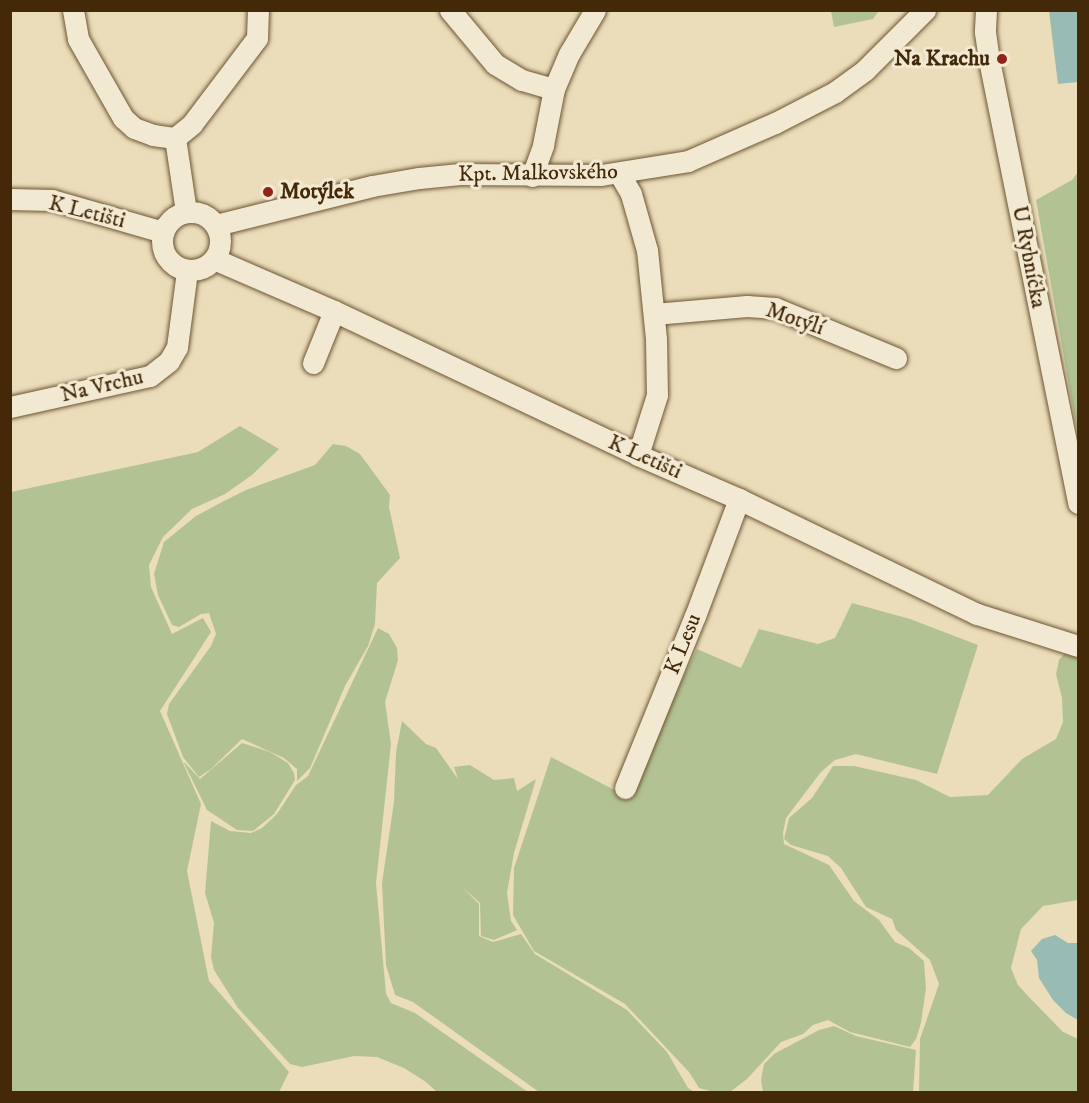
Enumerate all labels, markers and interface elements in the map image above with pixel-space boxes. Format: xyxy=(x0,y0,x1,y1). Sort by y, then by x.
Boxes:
place label: Na Krachu xyxy=(894,46,990,72)
marker: Na Krachu xyxy=(995,52,1009,66)
street label: Kpt. Malkovského xyxy=(458,158,618,188)
place label: Motýlek xyxy=(280,179,354,205)
marker: Motýlek xyxy=(261,185,275,199)
street label: K Letišti xyxy=(46,190,128,234)
street label: U Rybníčka xyxy=(1006,204,1052,310)
street label: Motýlí xyxy=(762,297,828,341)
street label: Na Vrchu xyxy=(58,364,146,408)
street label: K Letišti xyxy=(604,429,686,485)
street label: K Lesu xyxy=(659,610,707,678)

